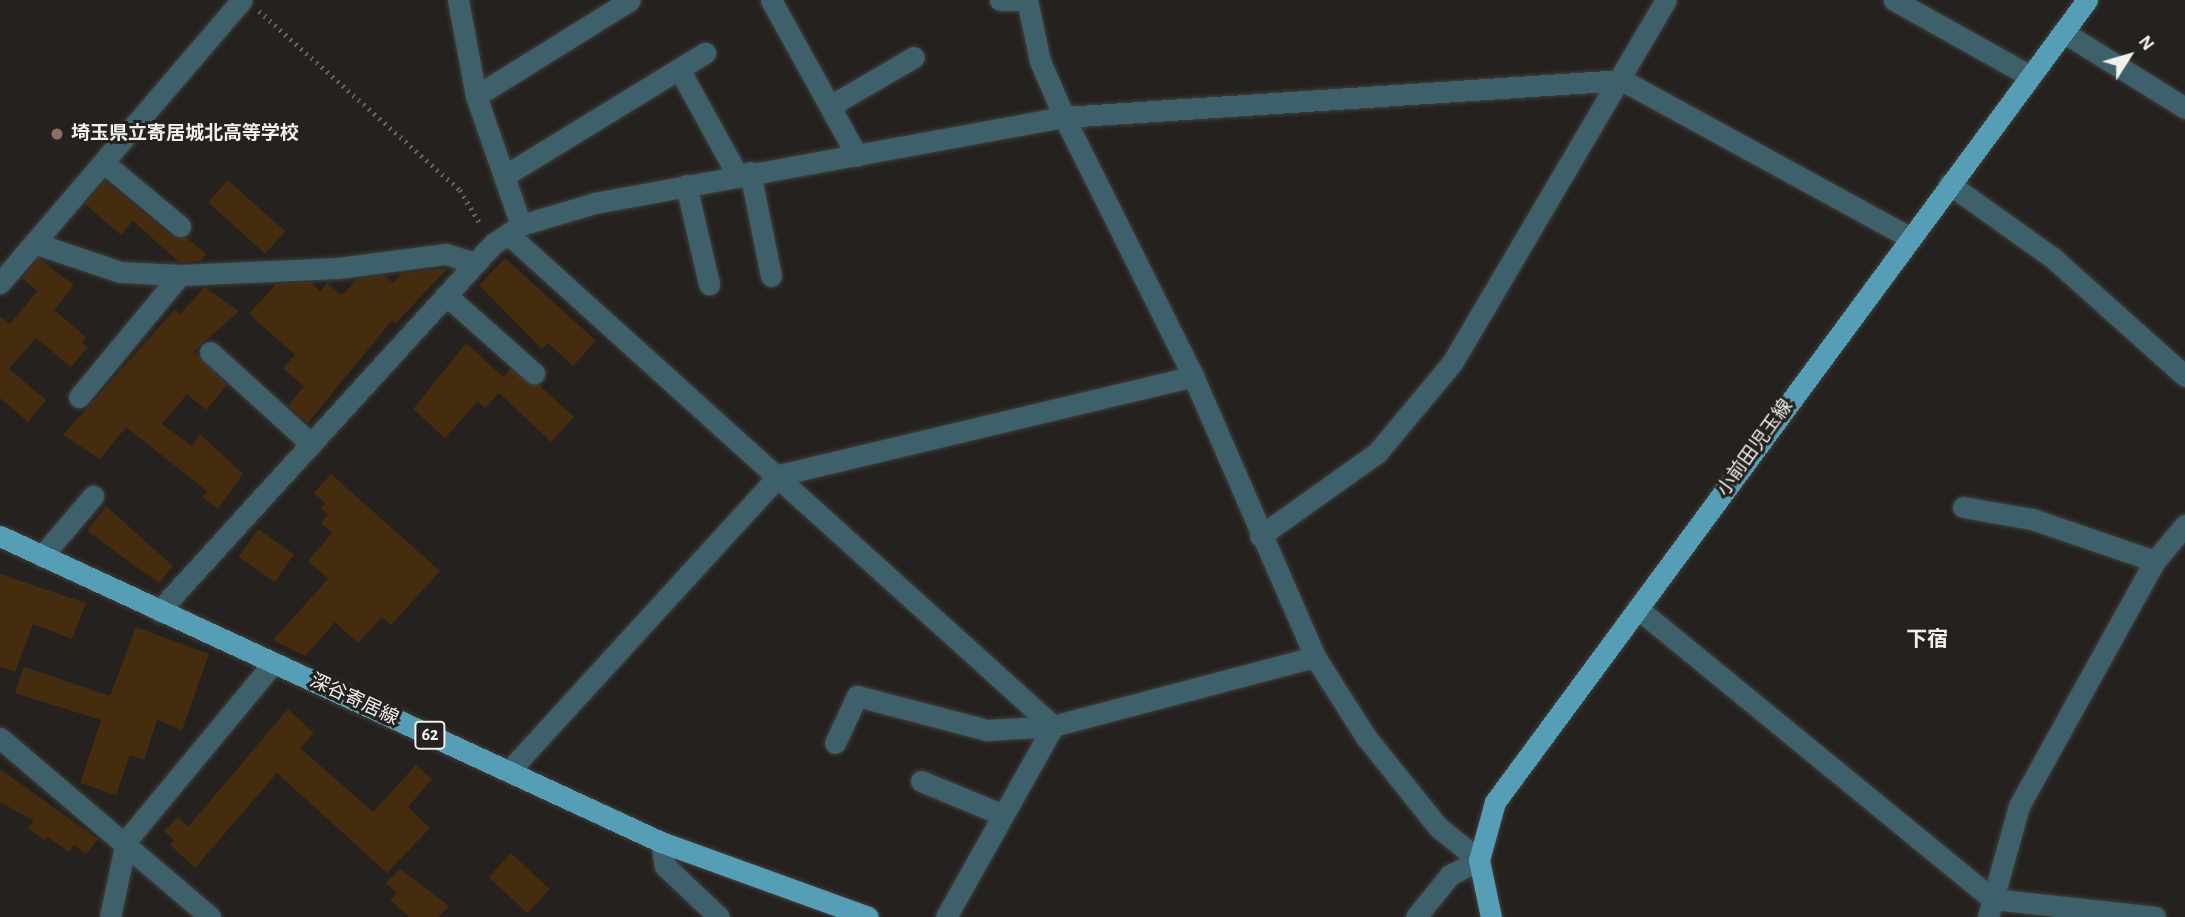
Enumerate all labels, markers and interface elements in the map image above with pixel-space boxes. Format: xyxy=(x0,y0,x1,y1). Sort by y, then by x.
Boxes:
north arrow xyxy=(2094,21,2164,91)
text: N xyxy=(2135,32,2158,54)
place label: 埼玉県立寄居城北高等学校 xyxy=(71,123,299,145)
marker: 埼玉県立寄居城北高等学校 xyxy=(49,126,65,142)
street label: 小前田児玉線 xyxy=(1712,395,1798,501)
district label: 下宿 xyxy=(1906,627,1948,653)
street label: 深谷寄居線 xyxy=(306,670,402,730)
road number: 62 xyxy=(414,720,446,750)

